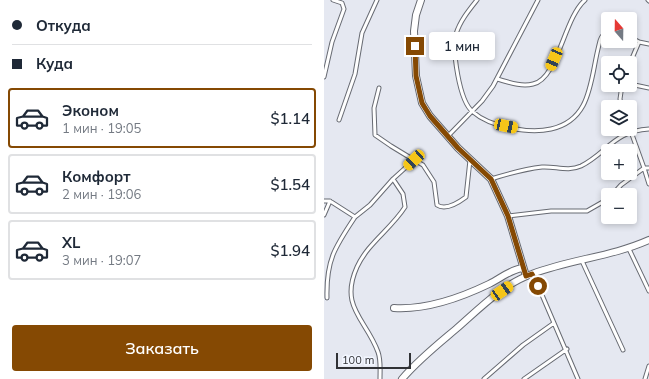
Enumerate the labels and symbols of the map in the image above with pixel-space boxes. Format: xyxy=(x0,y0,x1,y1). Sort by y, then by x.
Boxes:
north arrow xyxy=(601,12,637,48)
callout: 1 мин xyxy=(429,32,495,60)
route end xyxy=(406,37,424,55)
car xyxy=(544,46,564,72)
car xyxy=(493,118,519,134)
car xyxy=(401,147,427,173)
route start xyxy=(529,277,547,295)
car xyxy=(489,279,515,303)
scale bar xyxy=(336,351,411,370)

